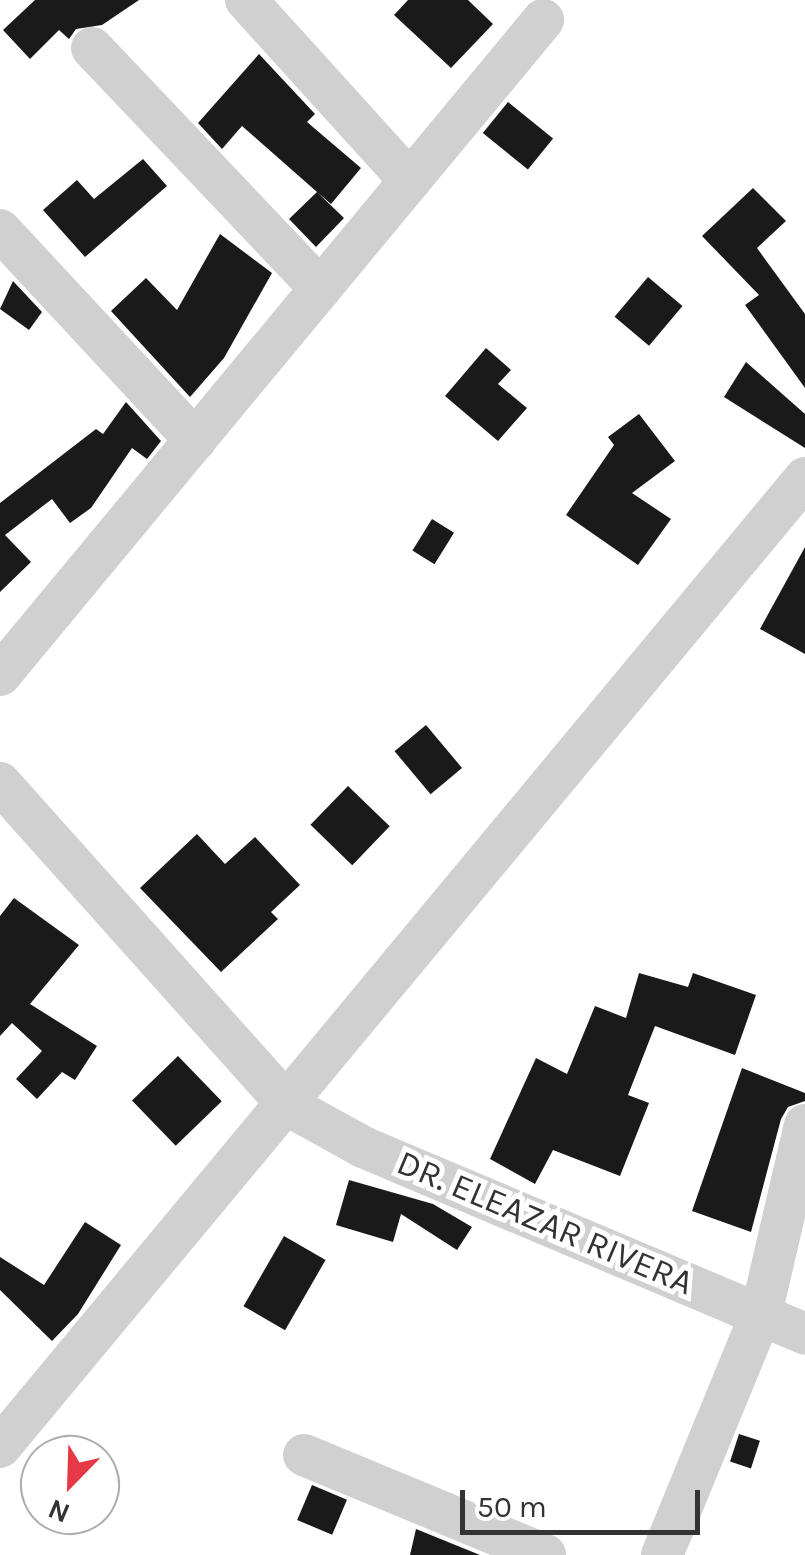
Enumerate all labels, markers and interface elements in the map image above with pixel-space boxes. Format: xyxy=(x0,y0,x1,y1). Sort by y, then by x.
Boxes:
street label: DR. ELEAZAR RIVERA xyxy=(391,1142,699,1304)
north arrow xyxy=(20,1435,120,1535)
scale bar xyxy=(465,1470,705,1532)
text: 50 m xyxy=(477,1489,547,1525)
text: N xyxy=(43,1492,75,1530)

